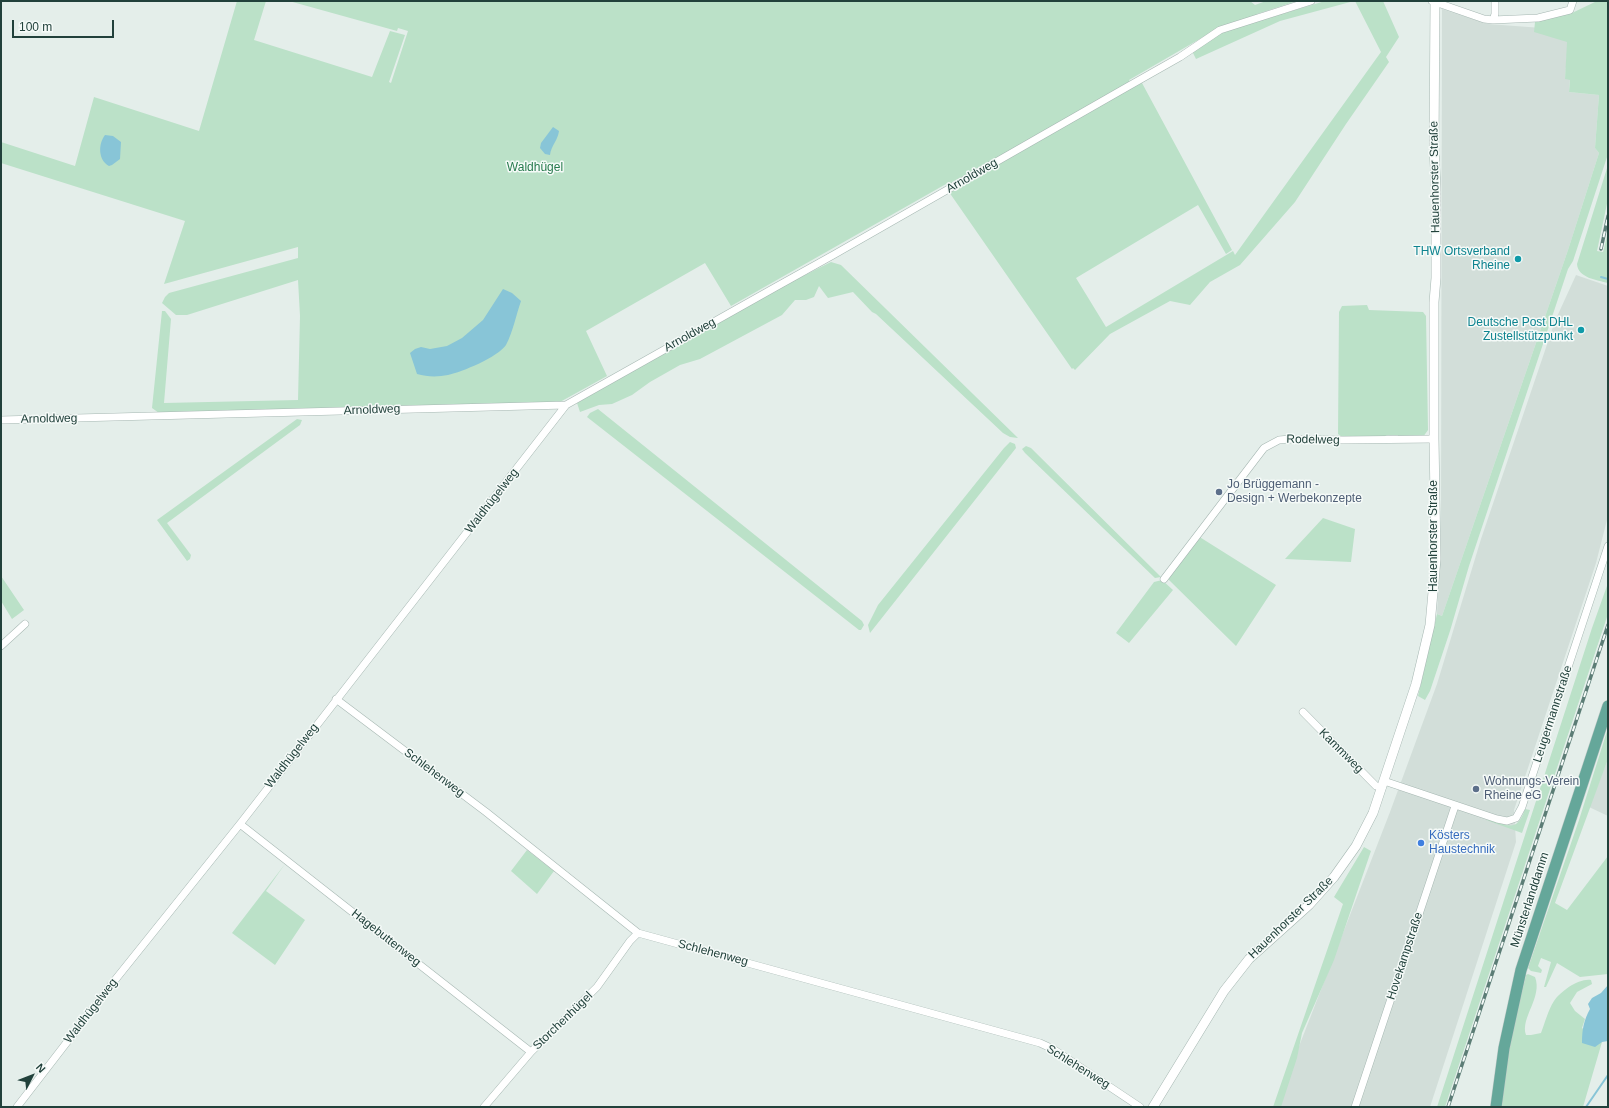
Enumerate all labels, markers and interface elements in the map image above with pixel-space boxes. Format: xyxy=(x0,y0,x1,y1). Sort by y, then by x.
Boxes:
scale bar xyxy=(14,12,116,38)
text: 100 m xyxy=(19,20,52,34)
street label: Hauenhorster Straße xyxy=(1427,121,1443,233)
street label: Arnoldweg xyxy=(944,156,1000,196)
park label: Waldhügel xyxy=(507,161,563,175)
place label: THW Ortsverband Rheine xyxy=(1413,245,1510,273)
marker: THW Ortsverband Rheine xyxy=(1513,254,1523,264)
street label: Arnoldweg xyxy=(662,315,718,355)
place label: Deutsche Post DHL Zustellstützpunkt xyxy=(1468,316,1573,344)
marker: Deutsche Post DHL Zustellstützpunkt xyxy=(1576,325,1586,335)
street label: Arnoldweg xyxy=(343,402,401,418)
street label: Arnoldweg xyxy=(21,411,77,427)
street label: Rodelweg xyxy=(1286,432,1340,448)
street label: Waldhügelweg xyxy=(462,466,522,536)
place label: Jo Brüggemann - Design + Werbekonzepte xyxy=(1227,478,1362,506)
street label: Hauenhorster Straße xyxy=(1427,480,1441,592)
marker: Jo Brüggemann - Design + Werbekonzepte xyxy=(1214,487,1224,497)
street label: Leugermannstraße xyxy=(1530,664,1576,764)
street label: Waldhügelweg xyxy=(262,721,322,791)
street label: Kammweg xyxy=(1316,726,1366,776)
street label: Schlehenweg xyxy=(401,746,467,800)
place label: Wohnungs-Verein Rheine eG xyxy=(1484,775,1579,803)
marker: Wohnungs-Verein Rheine eG xyxy=(1471,784,1481,794)
place label: Kösters Haustechnik xyxy=(1429,829,1495,857)
marker: Kösters Haustechnik xyxy=(1416,838,1426,848)
street label: Münsterlanddamm xyxy=(1508,851,1552,949)
street label: Hauenhorster Straße xyxy=(1246,874,1336,962)
street label: Hagebuttenweg xyxy=(348,906,424,970)
street label: Hovekampstraße xyxy=(1384,910,1426,1002)
street label: Schlehenweg xyxy=(676,937,750,969)
street label: Waldhügelweg xyxy=(61,976,121,1046)
street label: Storchenhügel xyxy=(530,989,596,1053)
street label: Schlehenweg xyxy=(1044,1042,1112,1092)
north arrow xyxy=(12,1056,52,1096)
text: N xyxy=(34,1061,48,1075)

